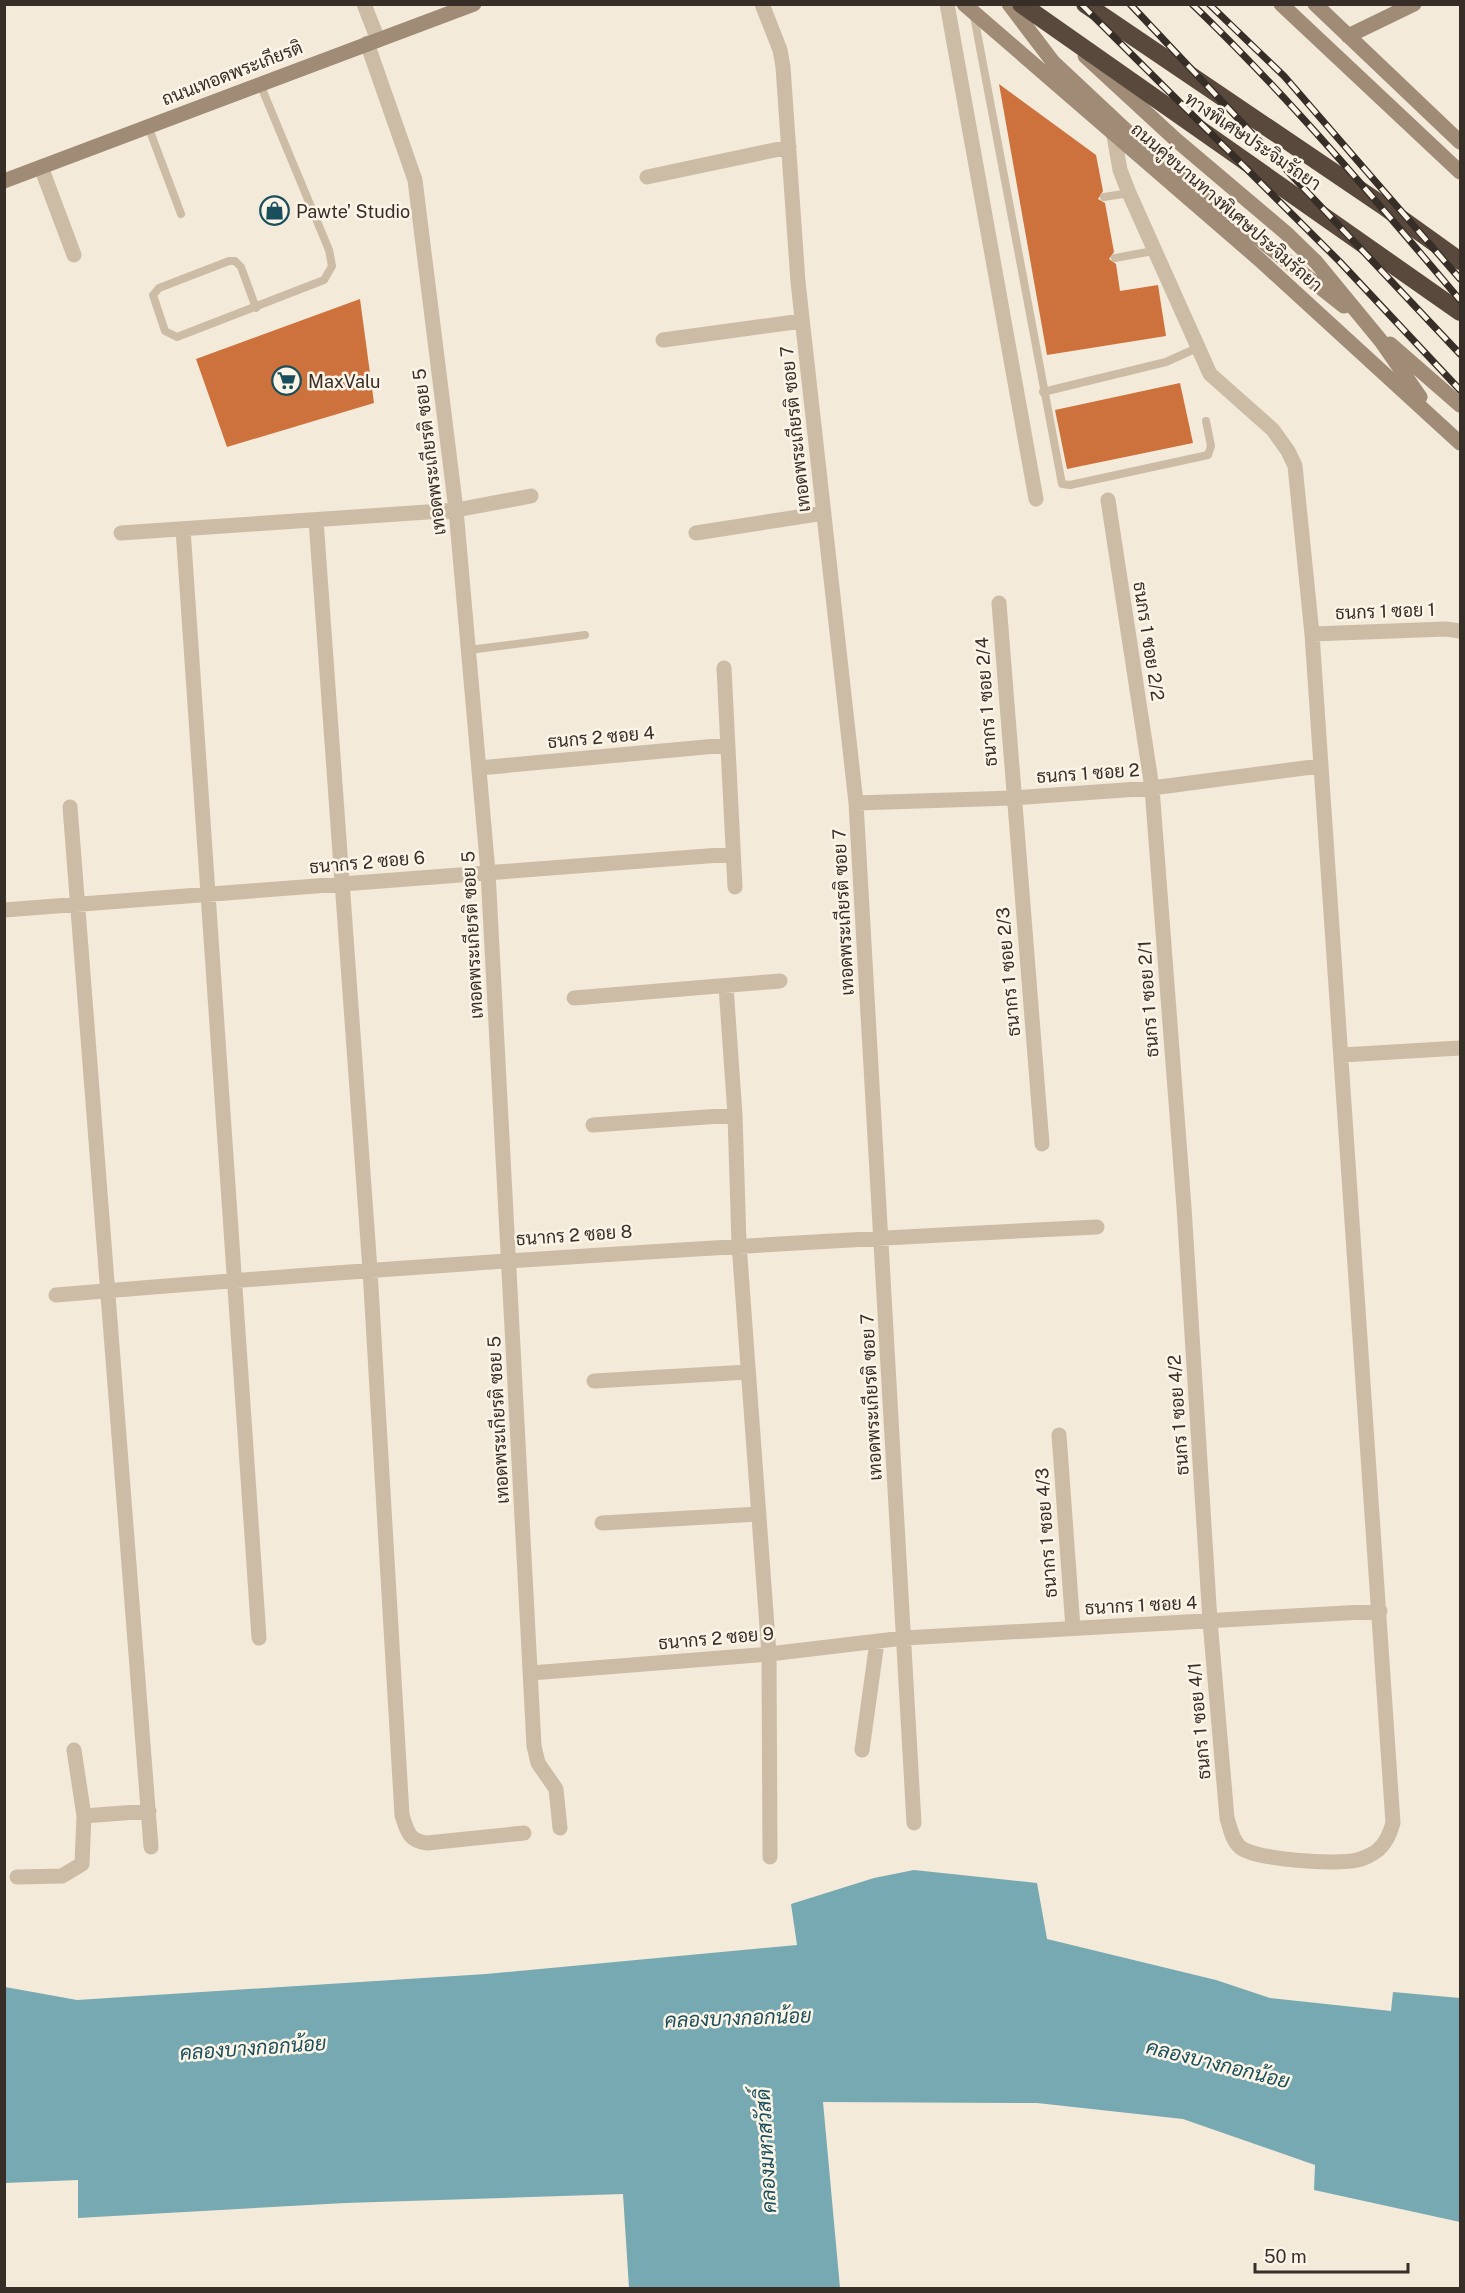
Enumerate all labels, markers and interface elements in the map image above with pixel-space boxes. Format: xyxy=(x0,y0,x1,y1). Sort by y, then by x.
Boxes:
street label: ถนนเทอดพระเกียรติ xyxy=(158,35,305,110)
street label: ทางพิเศษประจิมรัถยา xyxy=(1181,88,1325,194)
street label: ถนนคู่ขนานทางพิเศษประจิมรัถยา xyxy=(1125,118,1327,298)
shop icon: Pawte' Studio xyxy=(259,195,291,227)
place label: Pawte' Studio xyxy=(296,201,410,222)
street label: เทอดพระเกียรติ ซอย 7 xyxy=(774,345,814,514)
supermarket icon: MaxValu xyxy=(271,365,303,397)
street label: เทอดพระเกียรติ ซอย 5 xyxy=(406,367,450,537)
place label: MaxValu xyxy=(308,371,381,392)
street label: ธนกร 1 ซอย 2/2 xyxy=(1129,580,1169,702)
street label: ธนกร 1 ซอย 1 xyxy=(1335,599,1435,623)
street label: ธนากร 1 ซอย 2/4 xyxy=(971,637,1001,767)
street label: ธนกร 2 ซอย 4 xyxy=(547,722,655,752)
street label: ธนกร 1 ซอย 2 xyxy=(1036,759,1140,787)
street label: เทอดพระเกียรติ ซอย 7 xyxy=(826,828,858,996)
street label: ธนากร 2 ซอย 6 xyxy=(308,846,426,878)
street label: เทอดพระเกียรติ ซอย 5 xyxy=(455,851,487,1020)
street label: ธนากร 1 ซอย 2/3 xyxy=(992,906,1024,1038)
street label: ธนกร 1 ซอย 2/1 xyxy=(1133,940,1163,1058)
street label: ธนากร 2 ซอย 8 xyxy=(515,1220,633,1250)
street label: เทอดพระเกียรติ ซอย 7 xyxy=(854,1313,886,1481)
street label: เทอดพระเกียรติ ซอย 5 xyxy=(481,1336,513,1505)
street label: ธนกร 1 ซอย 4/2 xyxy=(1163,1354,1193,1476)
street label: ธนากร 1 ซอย 4/3 xyxy=(1031,1467,1061,1599)
street label: ธนากร 1 ซอย 4 xyxy=(1084,1592,1198,1618)
street label: ธนากร 2 ซอย 9 xyxy=(657,1622,775,1654)
street label: ธนกร 1 ซอย 4/1 xyxy=(1183,1661,1215,1781)
water label: คลองบางกอกน้อย xyxy=(664,2002,812,2033)
water label: คลองบางกอกน้อย xyxy=(179,2030,328,2065)
water label: คลองบางกอกน้อย xyxy=(1144,2034,1293,2094)
water label: คลองมหาสวัสดิ์ xyxy=(744,2085,781,2214)
scale bar xyxy=(1255,2236,1408,2274)
text: 50 m xyxy=(1264,2246,1307,2267)

